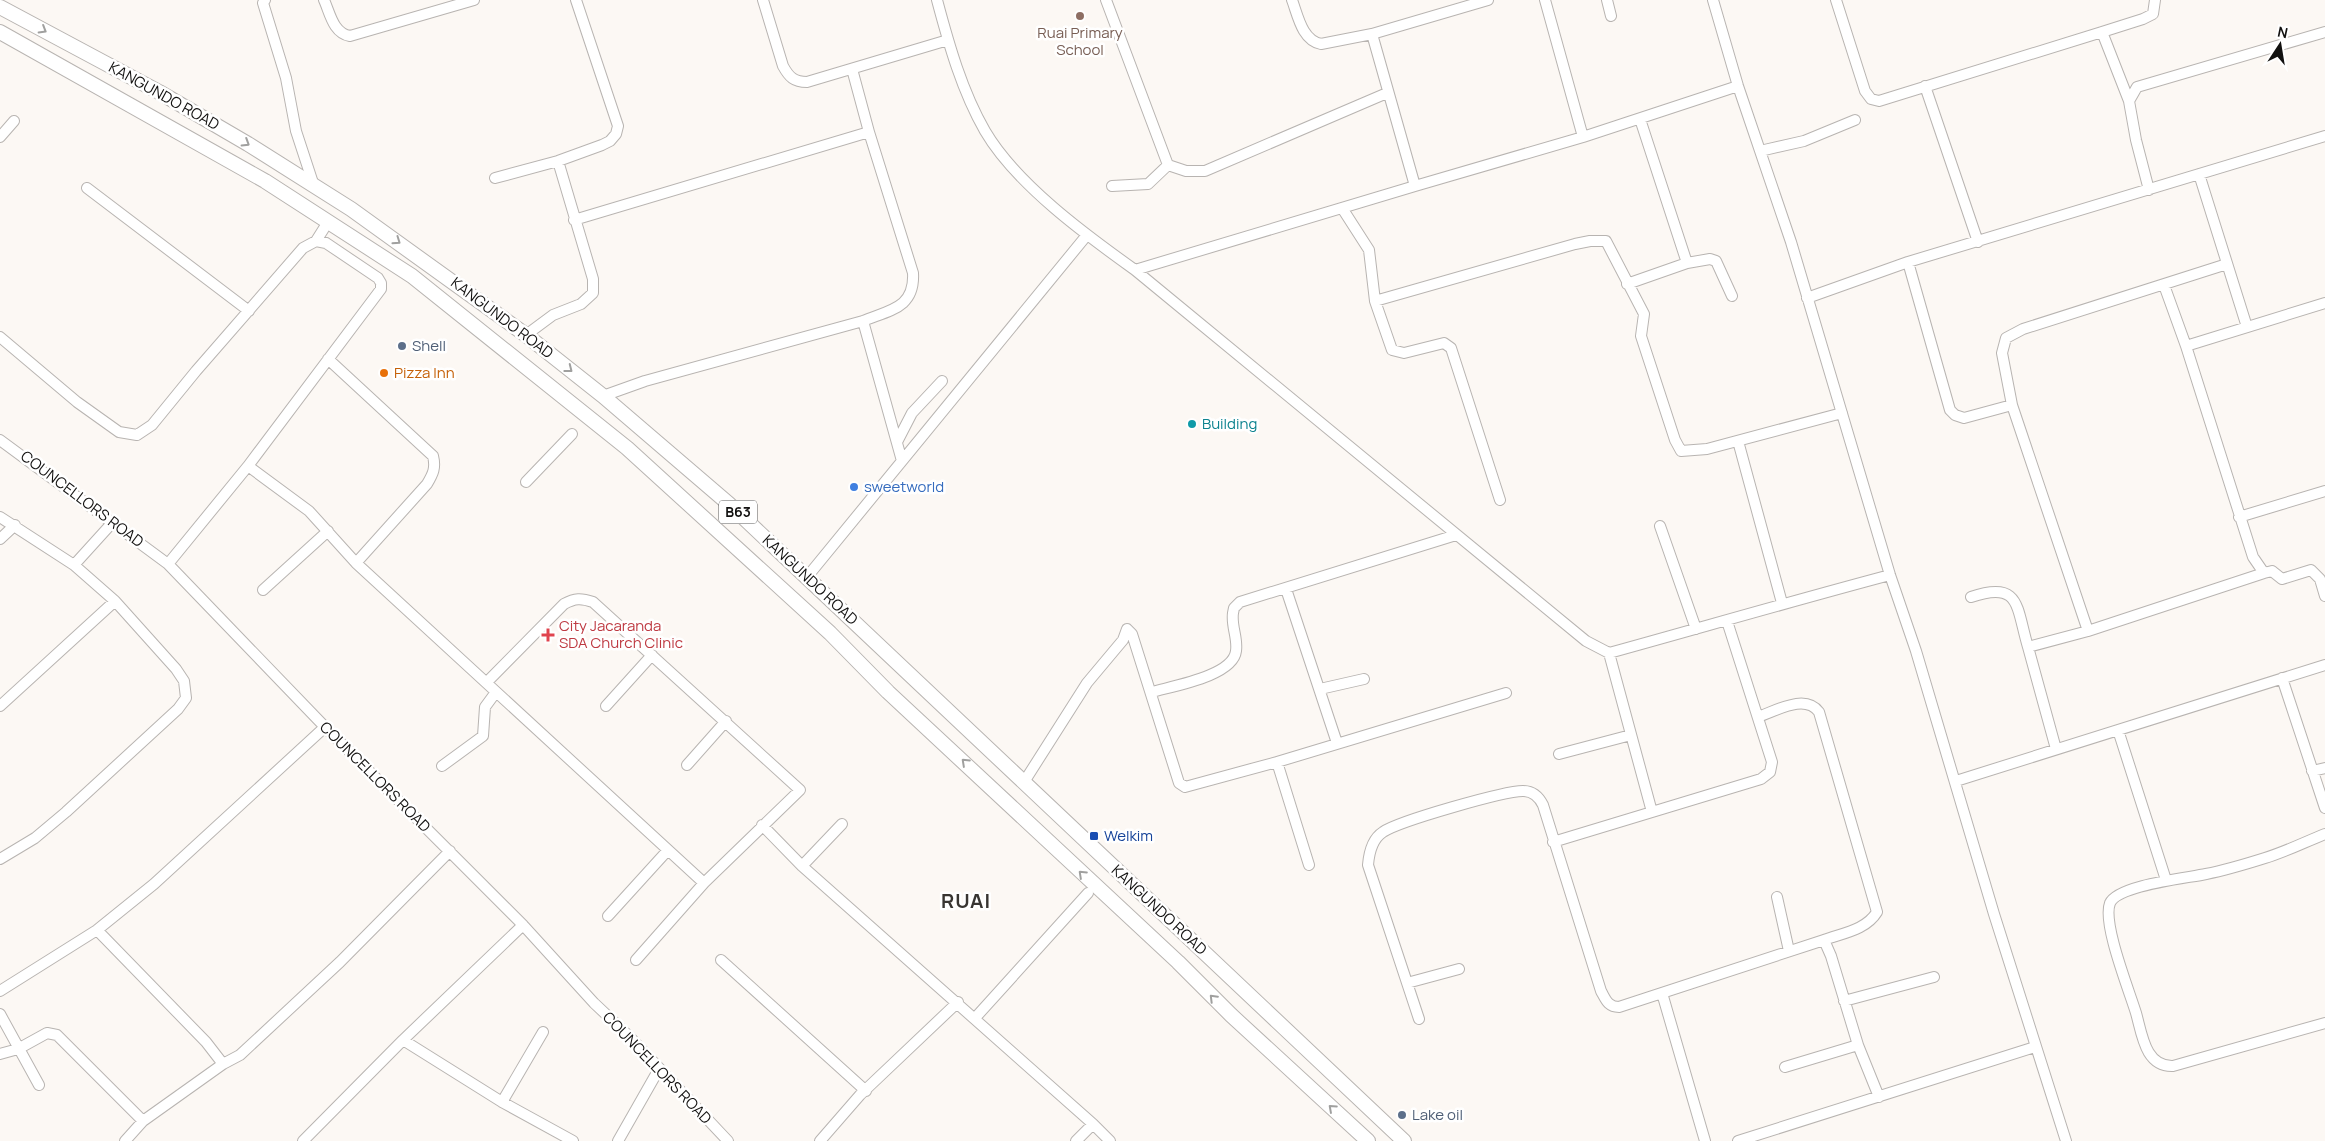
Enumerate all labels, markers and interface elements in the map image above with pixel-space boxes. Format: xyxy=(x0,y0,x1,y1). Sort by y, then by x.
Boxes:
marker: Ruai Primary School xyxy=(1074,10,1086,22)
north arrow xyxy=(2255,20,2305,70)
text: N xyxy=(2276,21,2290,42)
place label: Ruai Primary School xyxy=(1037,22,1123,60)
one-way arrow xyxy=(37,23,46,33)
street label: KANGUNDO ROAD xyxy=(105,56,223,135)
one-way arrow xyxy=(240,136,249,146)
one-way arrow xyxy=(391,235,401,244)
street label: KANGUNDO ROAD xyxy=(447,272,558,363)
place label: Shell xyxy=(412,335,446,356)
marker: Shell xyxy=(396,340,408,352)
place label: Pizza Inn xyxy=(394,362,455,383)
one-way arrow xyxy=(563,364,572,372)
marker: Pizza Inn xyxy=(378,367,390,379)
place label: Building xyxy=(1202,413,1257,434)
marker: Building xyxy=(1186,418,1198,430)
street label: COUNCELLORS ROAD xyxy=(17,445,148,552)
place label: sweetworld xyxy=(864,476,944,497)
marker: sweetworld xyxy=(848,481,860,493)
road number: B63 xyxy=(719,501,757,524)
street label: KANGUNDO ROAD xyxy=(758,530,863,629)
place label: City Jacaranda SDA Church Clinic xyxy=(559,615,683,653)
marker: City Jacaranda SDA Church Clinic xyxy=(541,628,555,642)
street label: COUNCELLORS ROAD xyxy=(315,717,435,837)
one-way arrow xyxy=(961,759,970,768)
place label: Welkim xyxy=(1104,825,1153,846)
marker: Welkim xyxy=(1088,830,1100,842)
street label: KANGUNDO ROAD xyxy=(1107,860,1212,959)
one-way arrow xyxy=(1079,871,1088,880)
district label: RUAI xyxy=(941,887,991,914)
one-way arrow xyxy=(1210,995,1219,1004)
street label: COUNCELLORS ROAD xyxy=(598,1007,717,1128)
place label: Lake oil xyxy=(1412,1104,1463,1125)
one-way arrow xyxy=(1329,1105,1338,1114)
marker: Lake oil xyxy=(1396,1109,1408,1121)

